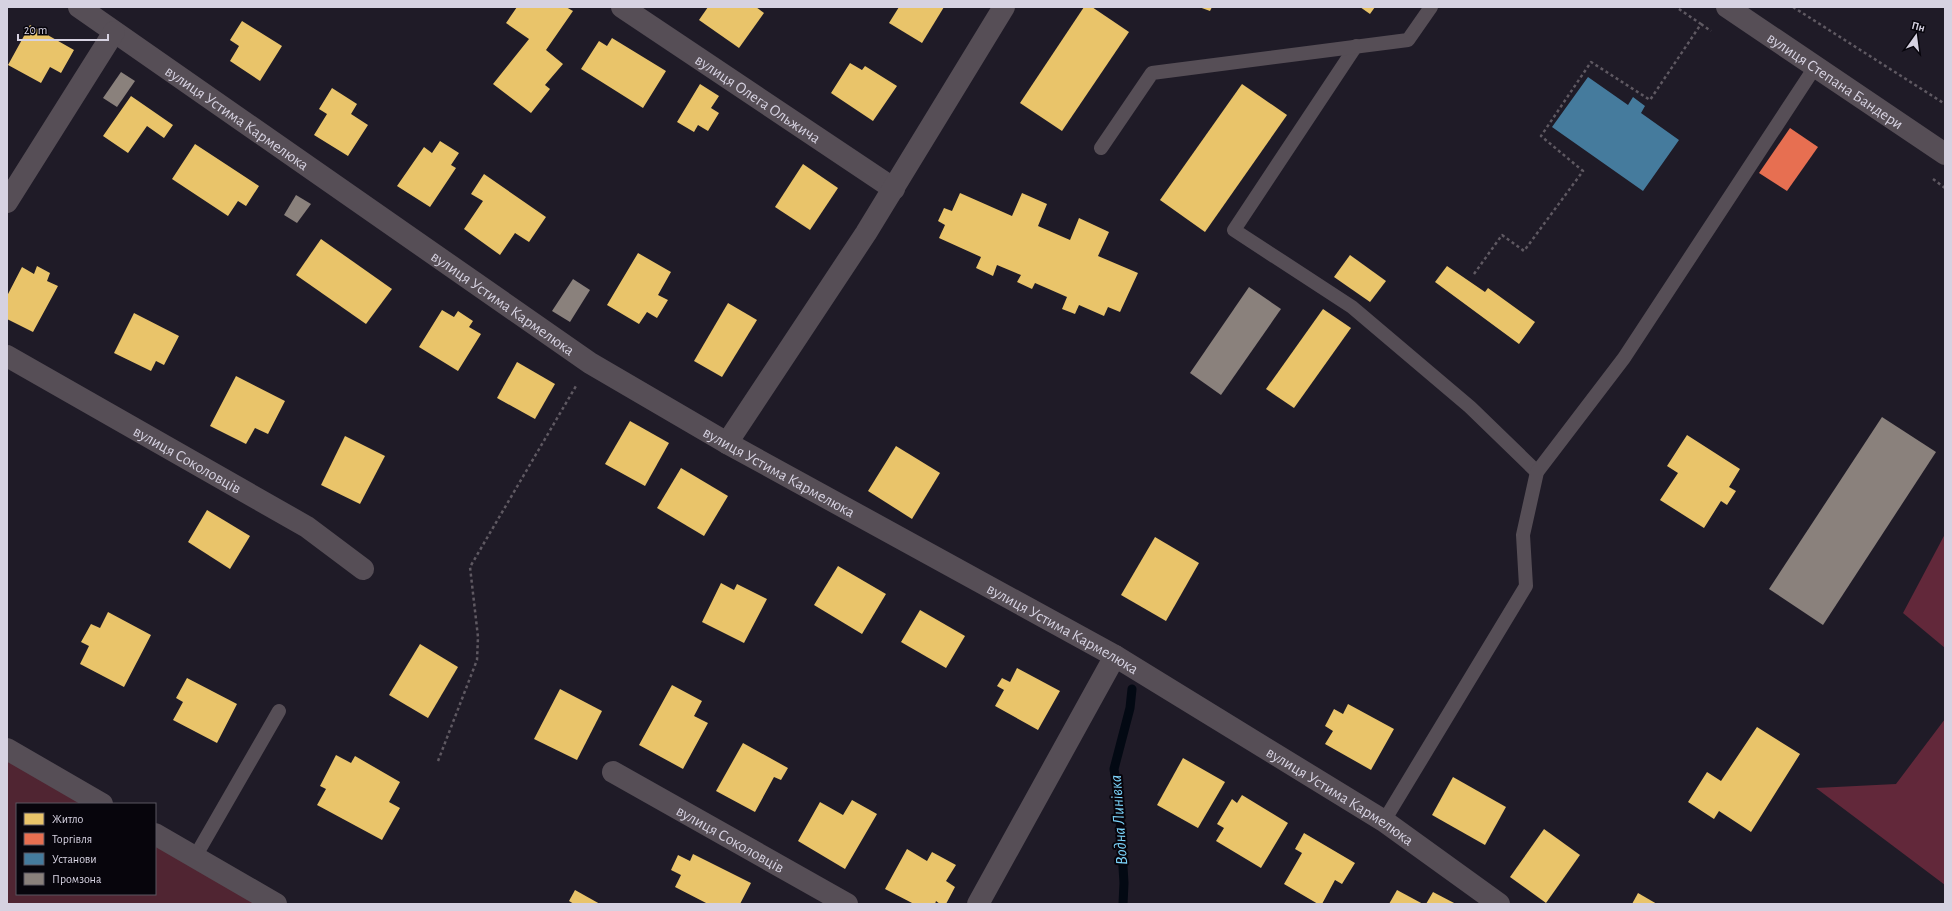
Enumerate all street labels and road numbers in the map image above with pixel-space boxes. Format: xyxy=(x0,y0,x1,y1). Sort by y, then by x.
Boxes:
street label: вулиця Степана Бандери xyxy=(1764,30,1906,133)
street label: вулиця Олега Ольжича xyxy=(692,51,823,147)
street label: вулиця Устима Кармелюка xyxy=(162,63,311,174)
street label: вулиця Устима Кармелюка xyxy=(428,248,577,359)
street label: вулиця Соколовців xyxy=(131,423,244,497)
street label: вулиця Устима Кармелюка xyxy=(700,424,857,521)
street label: вулиця Устима Кармелюка xyxy=(984,580,1141,677)
street label: вулиця Устима Кармелюка xyxy=(1263,744,1416,849)
street label: вулиця Соколовців xyxy=(673,802,787,876)

